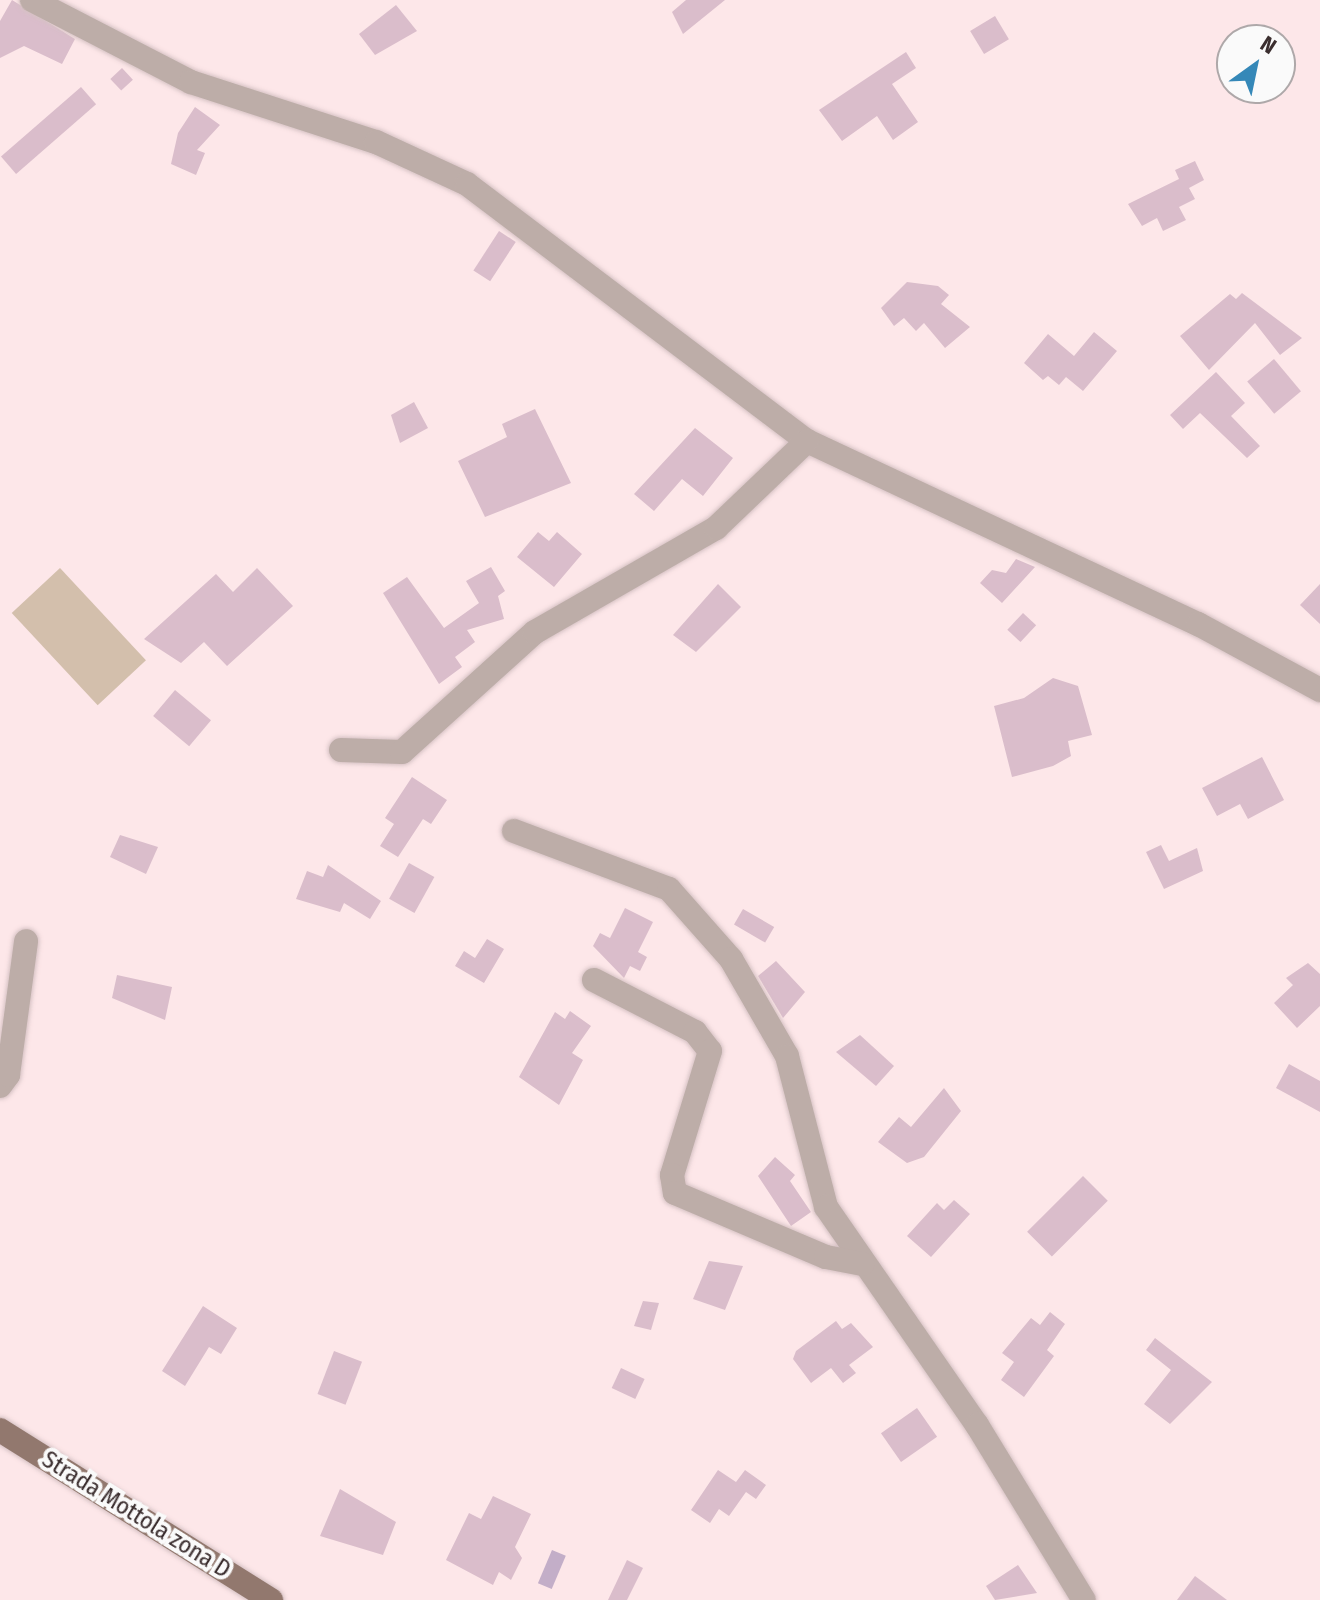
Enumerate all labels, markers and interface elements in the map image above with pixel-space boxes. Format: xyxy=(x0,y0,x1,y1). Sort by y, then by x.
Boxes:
north arrow xyxy=(1216,24,1296,104)
text: N xyxy=(1255,30,1281,60)
street label: Strada Mottola zona D xyxy=(37,1445,235,1585)

